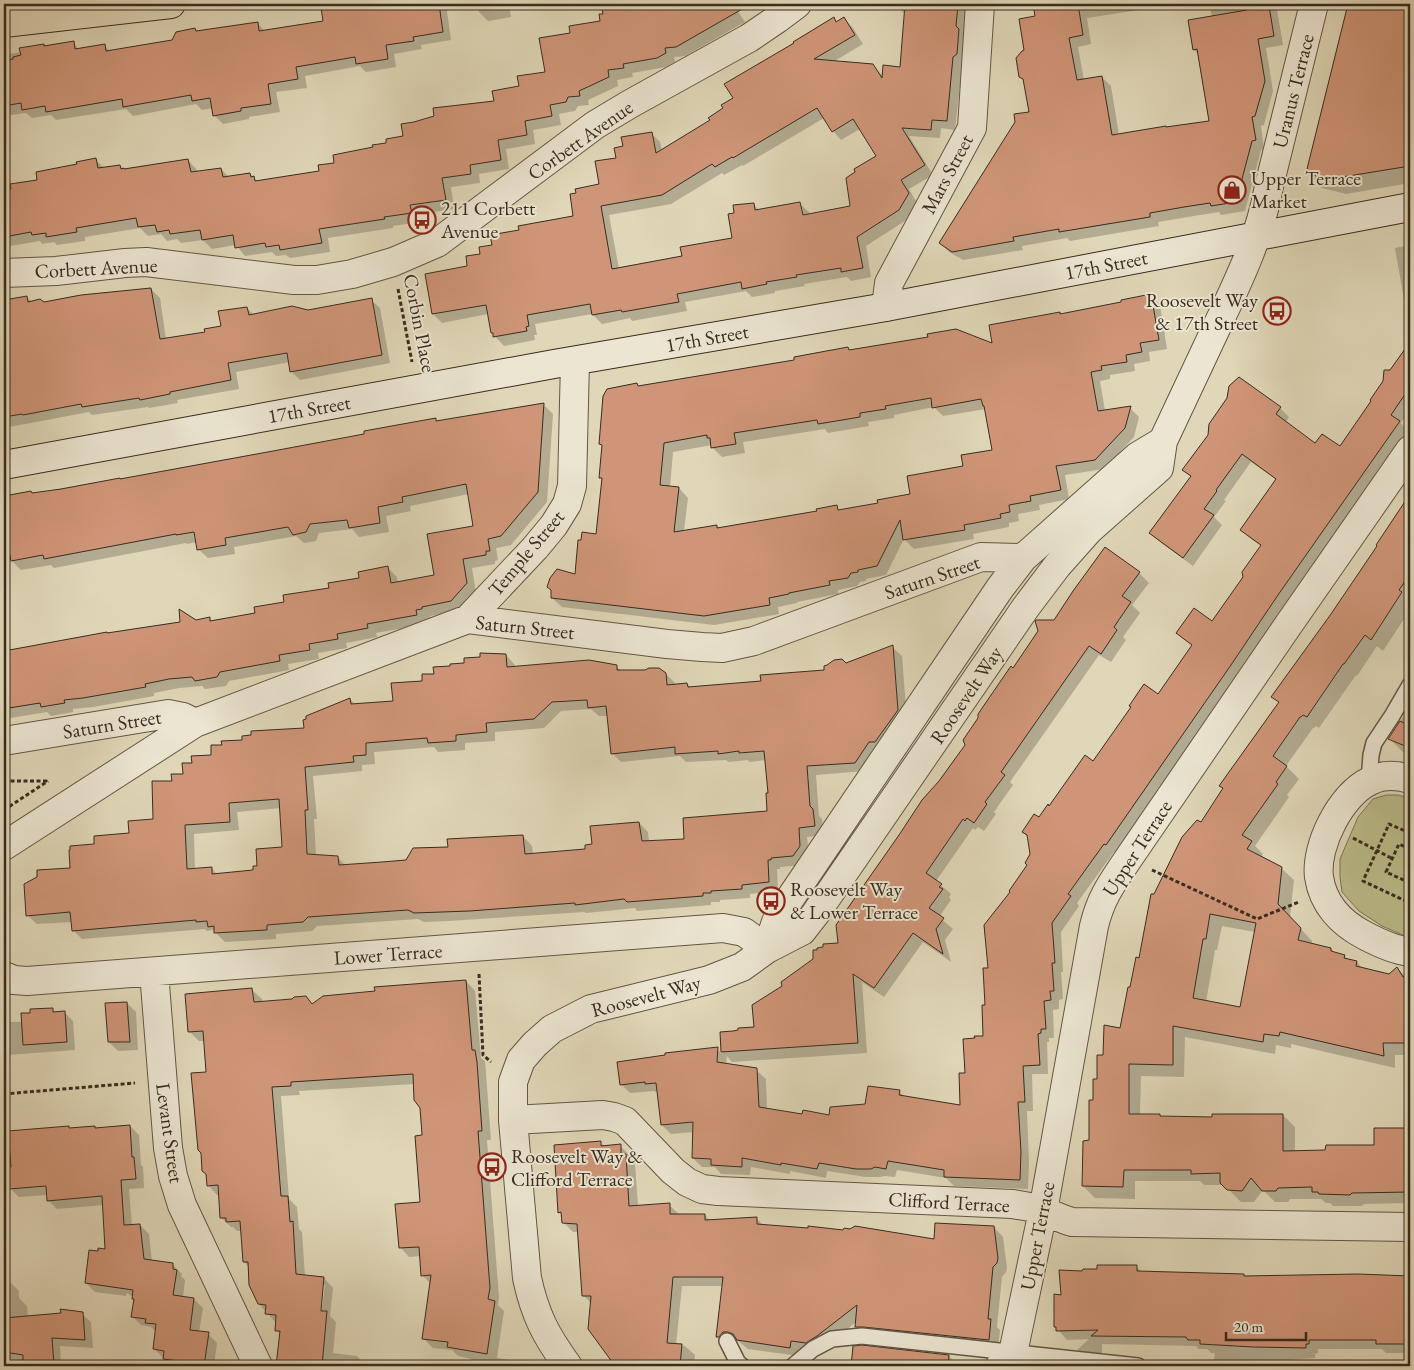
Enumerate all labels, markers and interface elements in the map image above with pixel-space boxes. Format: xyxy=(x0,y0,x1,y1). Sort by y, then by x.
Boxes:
street label: Uranus Terrace xyxy=(1266,31,1320,151)
street label: Corbett Avenue xyxy=(522,94,638,186)
street label: Mars Street xyxy=(915,129,979,218)
place label: Upper Terrace Market xyxy=(1251,165,1361,214)
shop icon: Upper Terrace Market xyxy=(1217,175,1247,205)
place label: 211 Corbett Avenue xyxy=(440,195,536,244)
bus stop icon: 211 Corbett Avenue xyxy=(407,205,437,235)
street label: 17th Street xyxy=(1062,244,1150,286)
street label: Corbett Avenue xyxy=(34,252,158,284)
street label: Corbin Place xyxy=(398,271,442,375)
place label: Roosevelt Way & 17th Street xyxy=(1146,287,1259,336)
bus stop icon: Roosevelt Way & 17th Street xyxy=(1262,296,1292,326)
street label: 17th Street xyxy=(664,318,751,358)
street label: 17th Street xyxy=(266,389,353,429)
street label: Temple Street xyxy=(482,504,570,602)
street label: Saturn Street xyxy=(881,548,984,605)
street label: Saturn Street xyxy=(474,609,576,645)
street label: Roosevelt Way xyxy=(924,641,1008,749)
street label: Saturn Street xyxy=(61,703,164,745)
street label: Upper Terrace xyxy=(1096,795,1178,901)
place label: Roosevelt Way & Lower Terrace xyxy=(790,876,918,925)
bus stop icon: Roosevelt Way & Lower Terrace xyxy=(756,886,786,916)
street label: Lower Terrace xyxy=(333,937,443,971)
street label: Roosevelt Way xyxy=(588,969,704,1023)
street label: Levant Street xyxy=(150,1081,190,1185)
place label: Roosevelt Way & Clifford Terrace xyxy=(511,1143,642,1192)
bus stop icon: Roosevelt Way & Clifford Terrace xyxy=(477,1152,507,1182)
street label: Upper Terrace xyxy=(1014,1179,1060,1292)
street label: Clifford Terrace xyxy=(888,1186,1011,1218)
scale bar xyxy=(1226,1310,1306,1342)
text: 20 m xyxy=(1234,1317,1263,1336)

